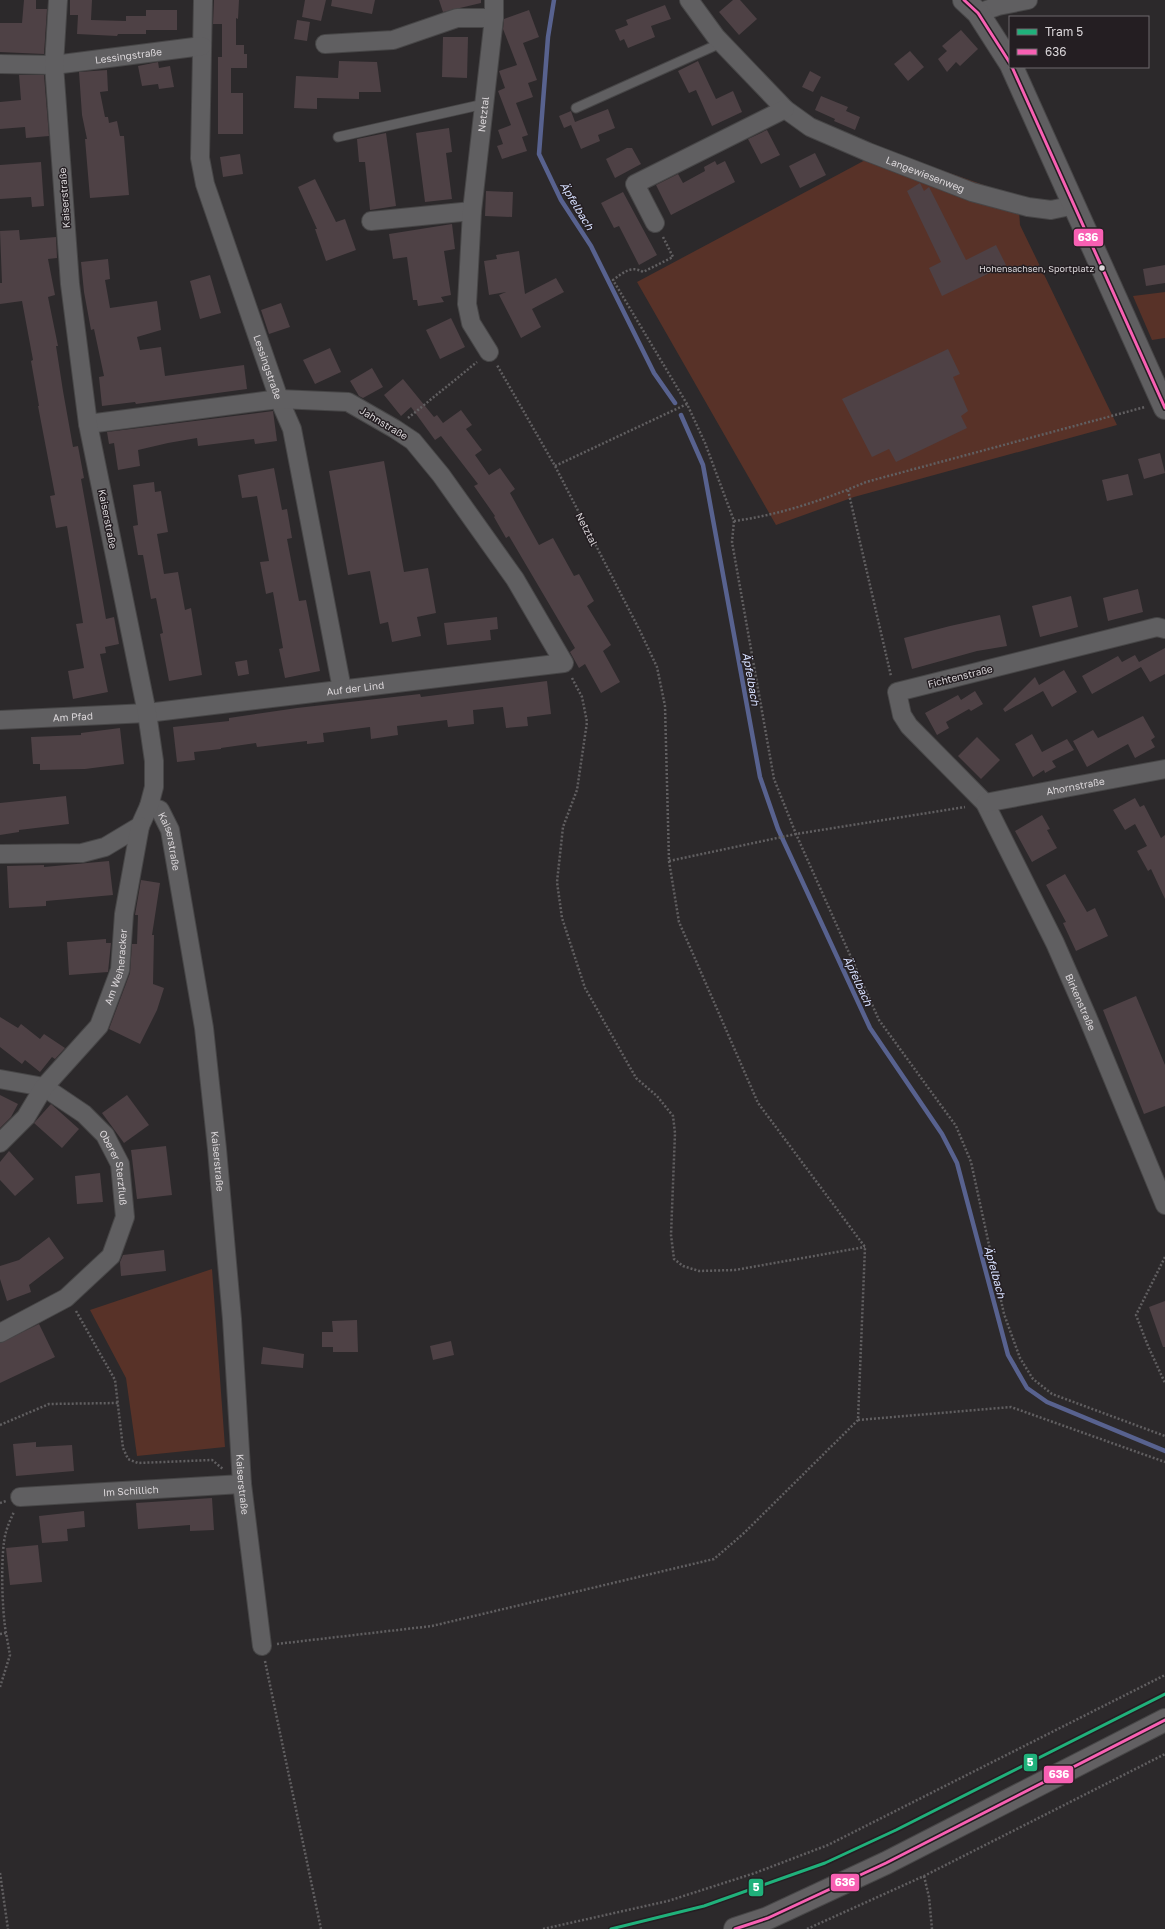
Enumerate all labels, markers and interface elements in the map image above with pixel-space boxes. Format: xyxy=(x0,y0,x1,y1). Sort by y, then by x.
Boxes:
legend xyxy=(1009,16,1149,68)
text: Tram 5 xyxy=(1045,24,1083,39)
text: 636 xyxy=(1045,44,1067,59)
street label: Lessingstraße xyxy=(94,45,163,66)
street label: Netztal xyxy=(475,96,491,133)
street label: Langewiesenweg xyxy=(884,154,966,195)
street label: Kaiserstraße xyxy=(56,167,72,229)
water label: Äpfelbach xyxy=(557,179,597,234)
line badge: 636 xyxy=(1073,228,1104,247)
text: 636 xyxy=(1078,230,1098,243)
place label: Hohensachsen, Sportplatz xyxy=(979,263,1094,274)
marker: Hohensachsen, Sportplatz xyxy=(1097,263,1107,273)
street label: Lessingstraße xyxy=(251,333,285,401)
street label: Jahnstraße xyxy=(358,404,410,442)
street label: Kaiserstraße xyxy=(96,488,120,550)
street label: Netztal xyxy=(574,510,600,548)
water label: Äpfelbach xyxy=(739,651,763,708)
street label: Fichtenstraße xyxy=(926,662,994,690)
street label: Auf der Lind xyxy=(326,679,385,697)
street label: Am Pfad xyxy=(53,710,93,723)
street label: Ahornstraße xyxy=(1045,774,1106,797)
street label: Kaiserstraße xyxy=(156,810,183,872)
street label: Am Weiheracker xyxy=(102,928,129,1006)
water label: Äpfelbach xyxy=(840,954,876,1009)
street label: Birkenstraße xyxy=(1063,972,1098,1033)
street label: Oberer Sterzfluß xyxy=(97,1127,130,1206)
street label: Kaiserstraße xyxy=(209,1131,227,1192)
water label: Äpfelbach xyxy=(981,1244,1009,1301)
street label: Kaiserstraße xyxy=(234,1454,252,1515)
street label: Im Schillich xyxy=(103,1483,159,1498)
line badge: 5 xyxy=(1023,1753,1038,1772)
text: 5 xyxy=(1027,1755,1034,1768)
line badge: 636 xyxy=(1043,1765,1074,1784)
text: 636 xyxy=(1049,1767,1069,1780)
line badge: 636 xyxy=(830,1873,860,1892)
text: 636 xyxy=(835,1875,855,1888)
line badge: 5 xyxy=(748,1878,764,1897)
text: 5 xyxy=(753,1880,760,1893)

